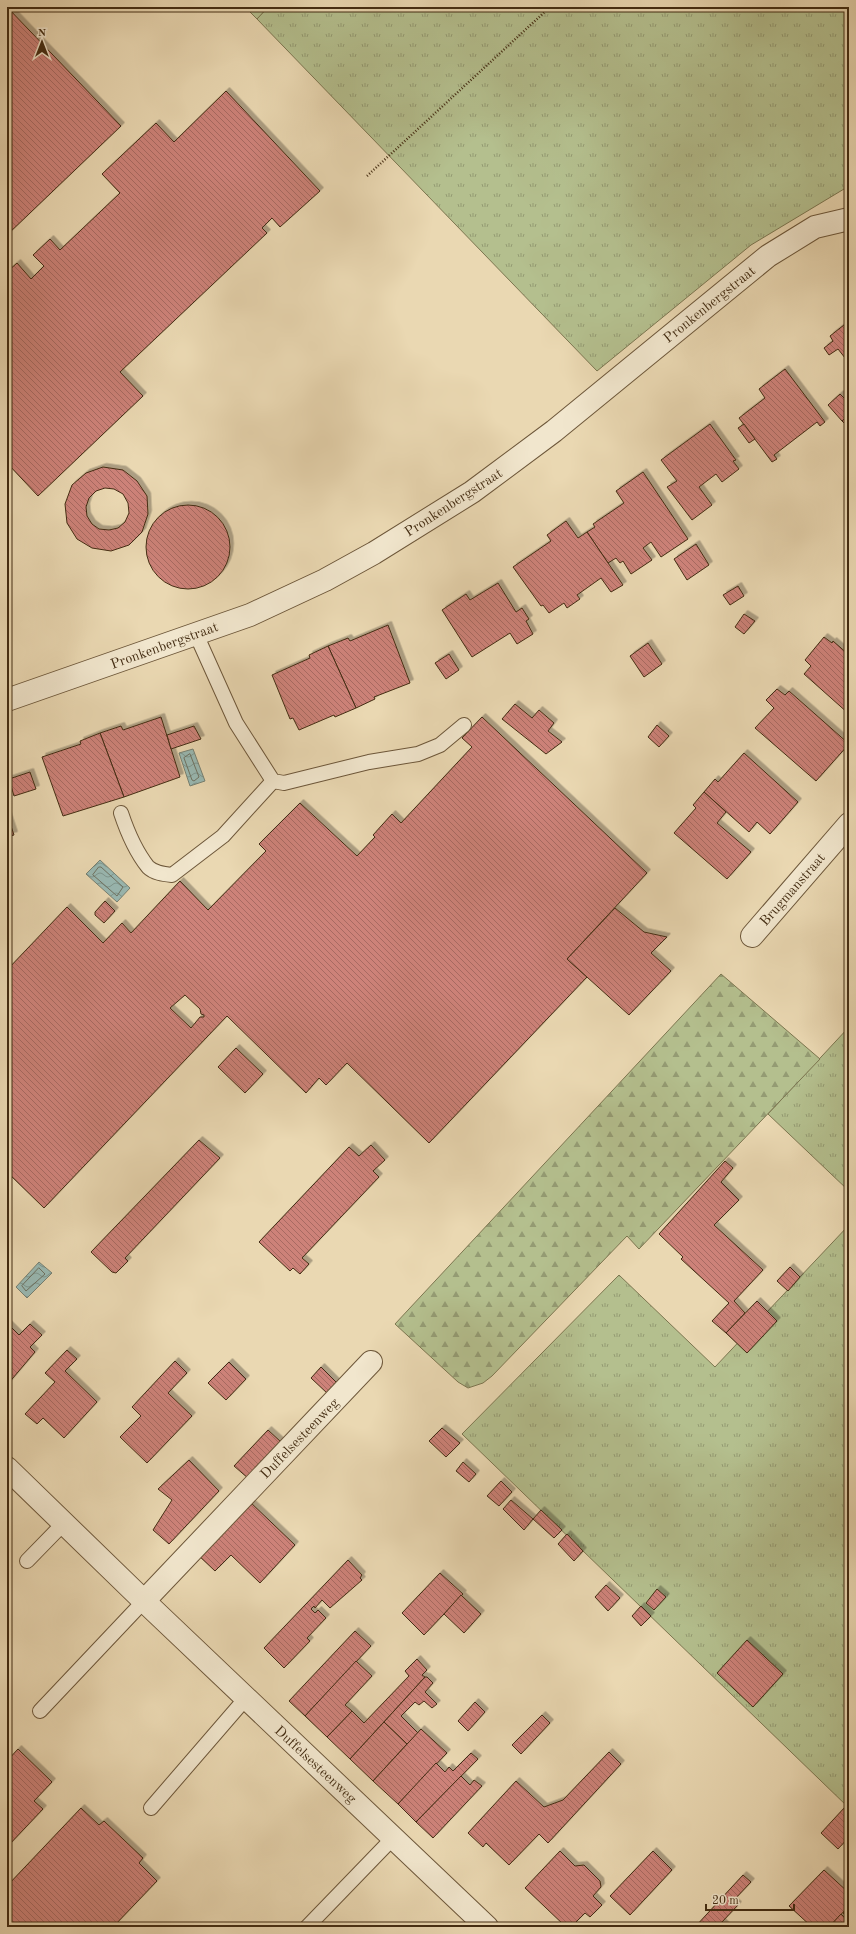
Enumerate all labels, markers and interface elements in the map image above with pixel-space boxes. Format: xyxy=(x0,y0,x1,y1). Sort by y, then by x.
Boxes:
north arrow xyxy=(22,22,62,62)
text: N xyxy=(38,28,47,39)
street label: Pronkenbergstraat xyxy=(661,264,758,346)
street label: Pronkenbergstraat xyxy=(402,466,505,540)
street label: Pronkenbergstraat xyxy=(109,620,220,672)
street label: Brugmanstraat xyxy=(757,850,828,929)
street label: Duffelsesteenweg xyxy=(258,1395,342,1482)
street label: Duffelsesteenweg xyxy=(272,1723,359,1806)
scale bar xyxy=(706,1886,794,1912)
text: 20 m xyxy=(712,1895,739,1907)

